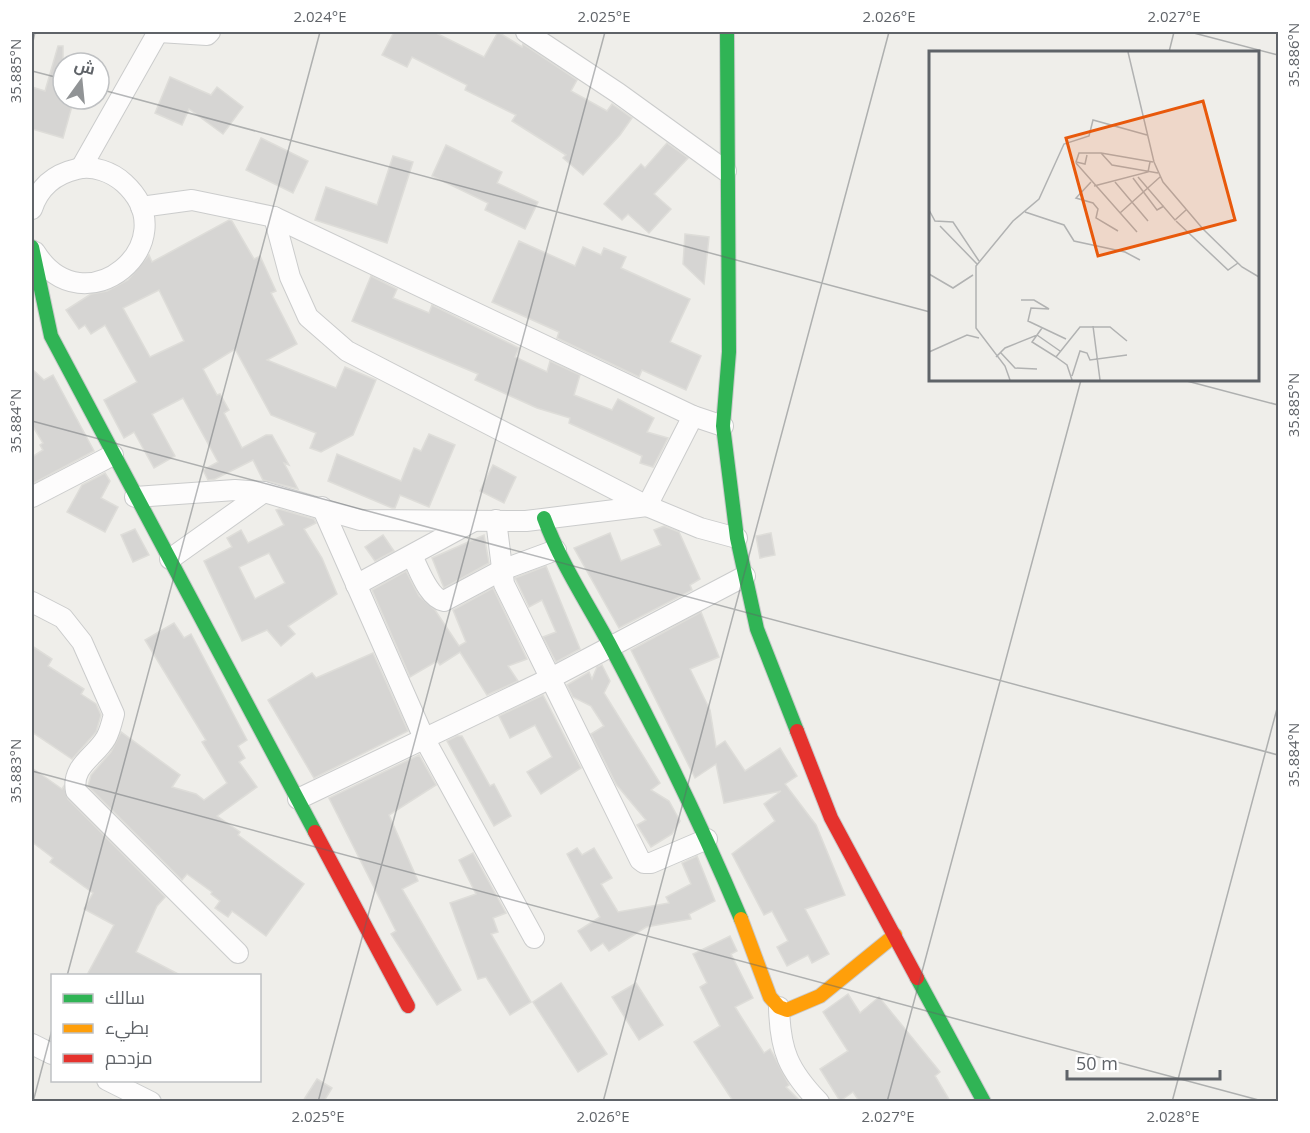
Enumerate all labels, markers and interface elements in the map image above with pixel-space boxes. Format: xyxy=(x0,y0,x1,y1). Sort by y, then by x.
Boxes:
text: 2.024°E xyxy=(293,6,347,26)
text: 2.025°E xyxy=(577,6,631,26)
text: 2.026°E xyxy=(862,6,916,26)
text: 2.027°E xyxy=(1147,6,1201,26)
text: 35.886°N xyxy=(1283,23,1303,87)
text: 35.885°N xyxy=(5,39,25,103)
north arrow xyxy=(51,51,111,111)
inset map xyxy=(929,51,1259,381)
text: ش xyxy=(72,53,98,80)
text: 35.885°N xyxy=(1283,373,1303,437)
text: 35.884°N xyxy=(5,389,25,453)
text: 35.884°N xyxy=(1283,723,1303,787)
text: 35.883°N xyxy=(5,739,25,803)
legend xyxy=(51,974,261,1082)
text: سالك xyxy=(105,985,145,1009)
text: بطيء xyxy=(105,1015,149,1042)
scale bar xyxy=(1067,1043,1220,1081)
text: مزدحم xyxy=(105,1045,153,1070)
text: 50 m xyxy=(1076,1051,1118,1075)
text: 2.025°E xyxy=(291,1106,345,1126)
text: 2.026°E xyxy=(576,1106,630,1126)
text: 2.027°E xyxy=(861,1106,915,1126)
text: 2.028°E xyxy=(1146,1106,1200,1126)

